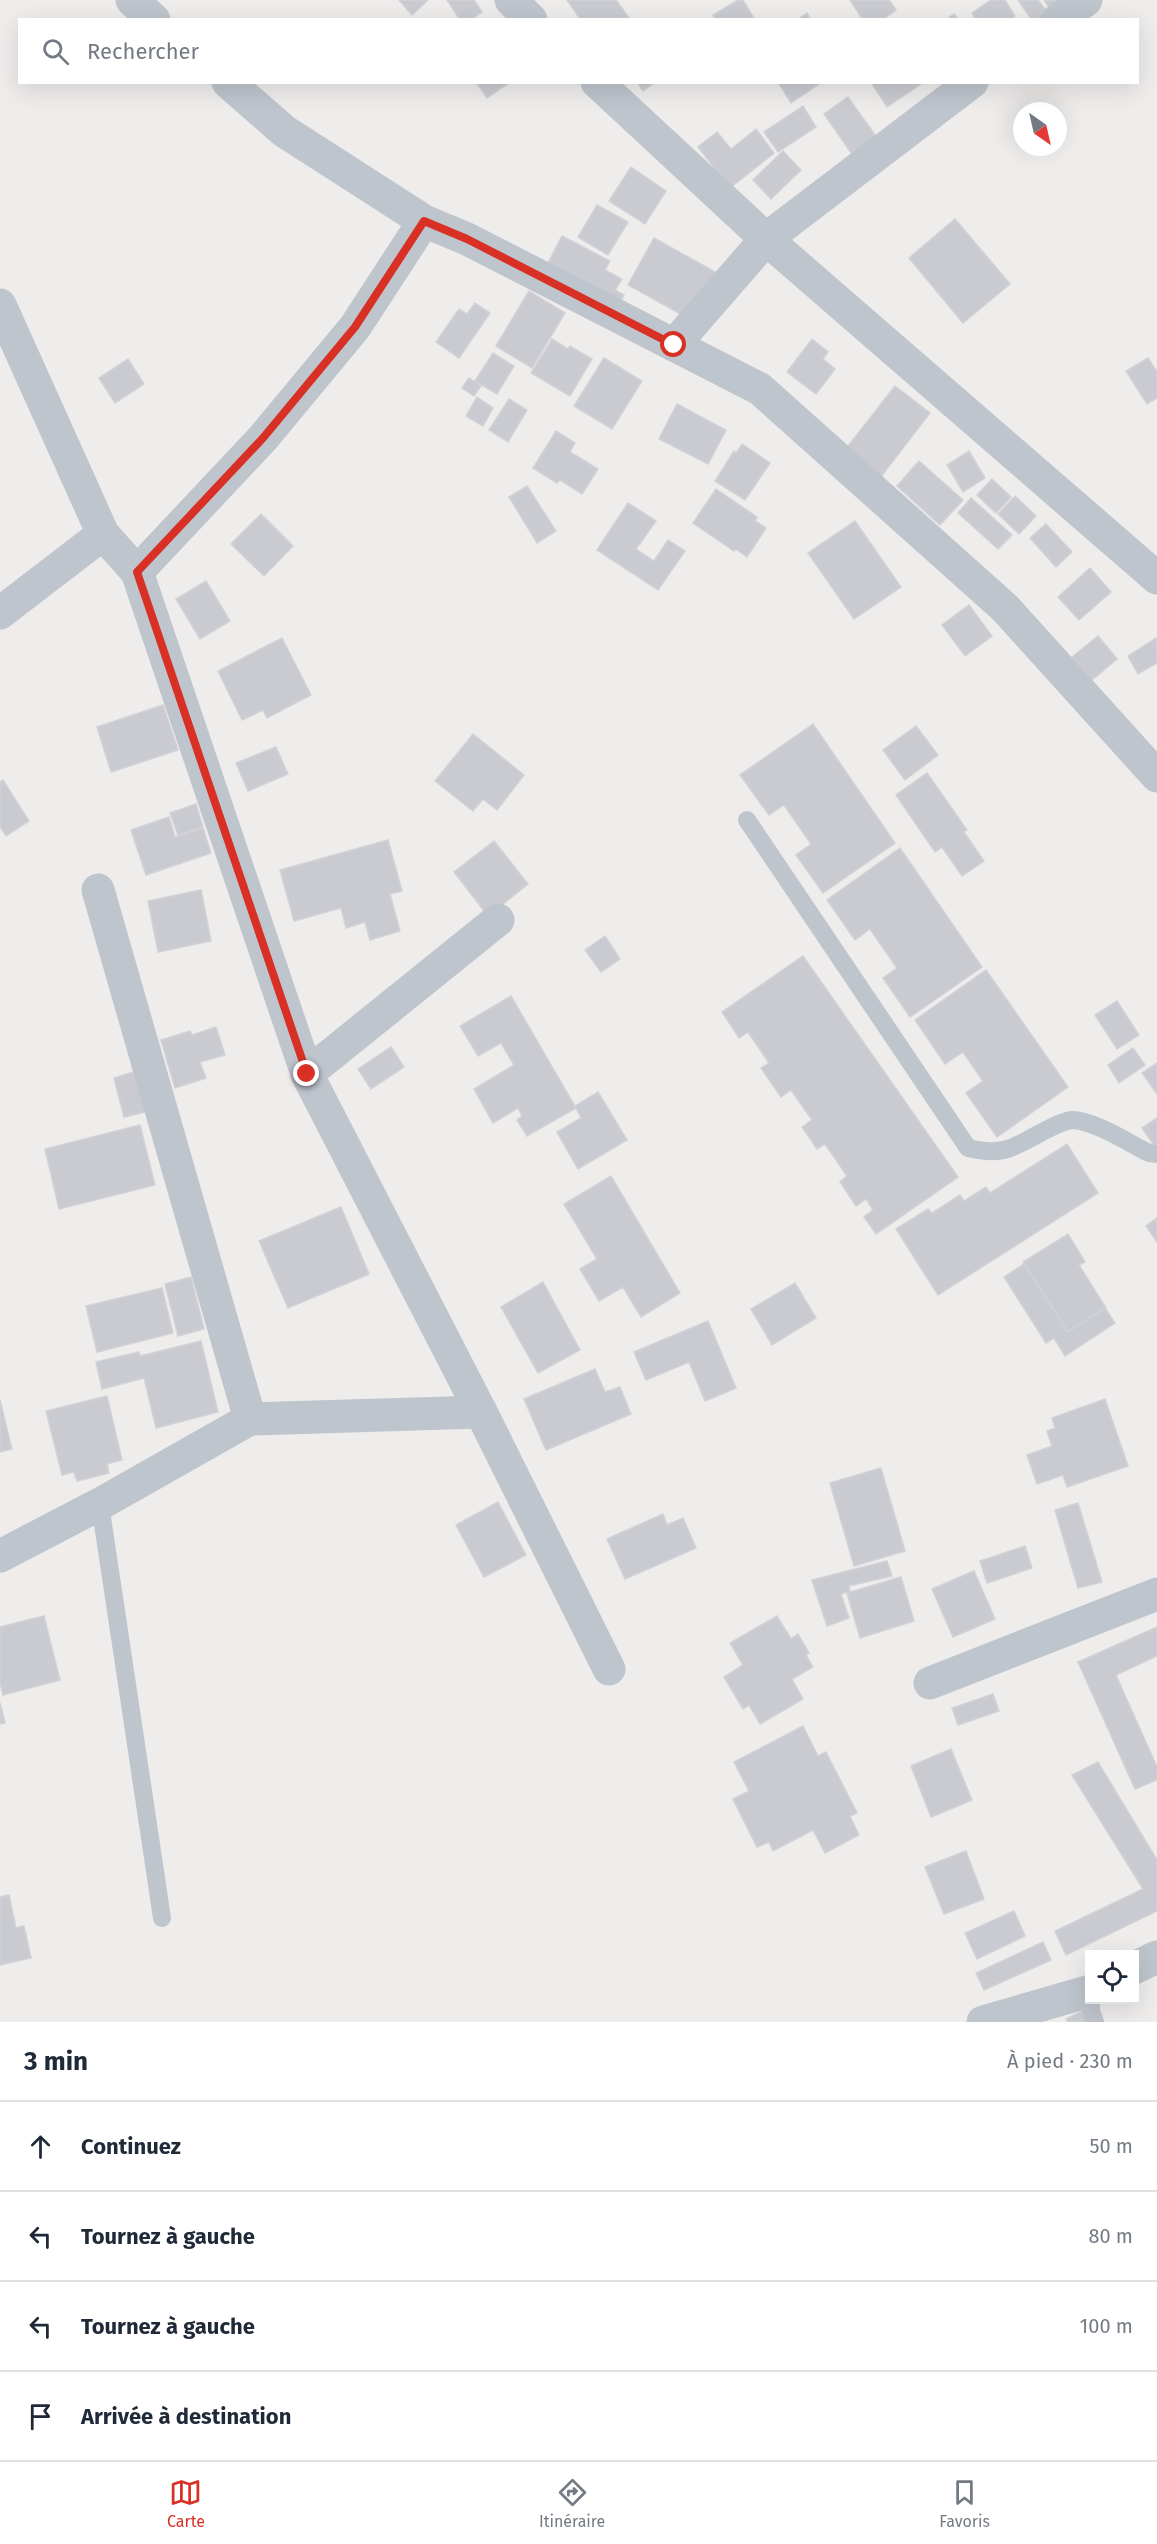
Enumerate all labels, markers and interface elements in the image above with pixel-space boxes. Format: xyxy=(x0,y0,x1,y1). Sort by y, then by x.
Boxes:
search box xyxy=(18,18,1139,84)
icon: search xyxy=(39,35,72,68)
text: Rechercher xyxy=(87,38,199,65)
north arrow xyxy=(1013,102,1067,156)
route start xyxy=(660,331,686,357)
route end xyxy=(293,1060,319,1086)
map controls xyxy=(1085,1950,1139,2004)
button: locate xyxy=(1085,1950,1139,2004)
text: 3 min xyxy=(24,2046,88,2077)
text: À pied · 230 m xyxy=(1007,2049,1133,2073)
icon: ahead xyxy=(24,2130,57,2163)
text: Continuez xyxy=(81,2133,181,2160)
text: 50 m xyxy=(1089,2134,1133,2158)
icon: left xyxy=(24,2220,57,2253)
text: Tournez à gauche xyxy=(81,2223,255,2250)
text: 80 m xyxy=(1088,2224,1133,2248)
icon: left xyxy=(24,2310,57,2343)
text: Tournez à gauche xyxy=(81,2313,255,2340)
text: 100 m xyxy=(1080,2314,1133,2338)
icon: arrive xyxy=(24,2400,57,2433)
text: Arrivée à destination xyxy=(81,2403,291,2430)
tab: Carte xyxy=(167,2476,205,2531)
tab: Itinéraire xyxy=(539,2476,605,2531)
tab: Favoris xyxy=(939,2476,990,2531)

